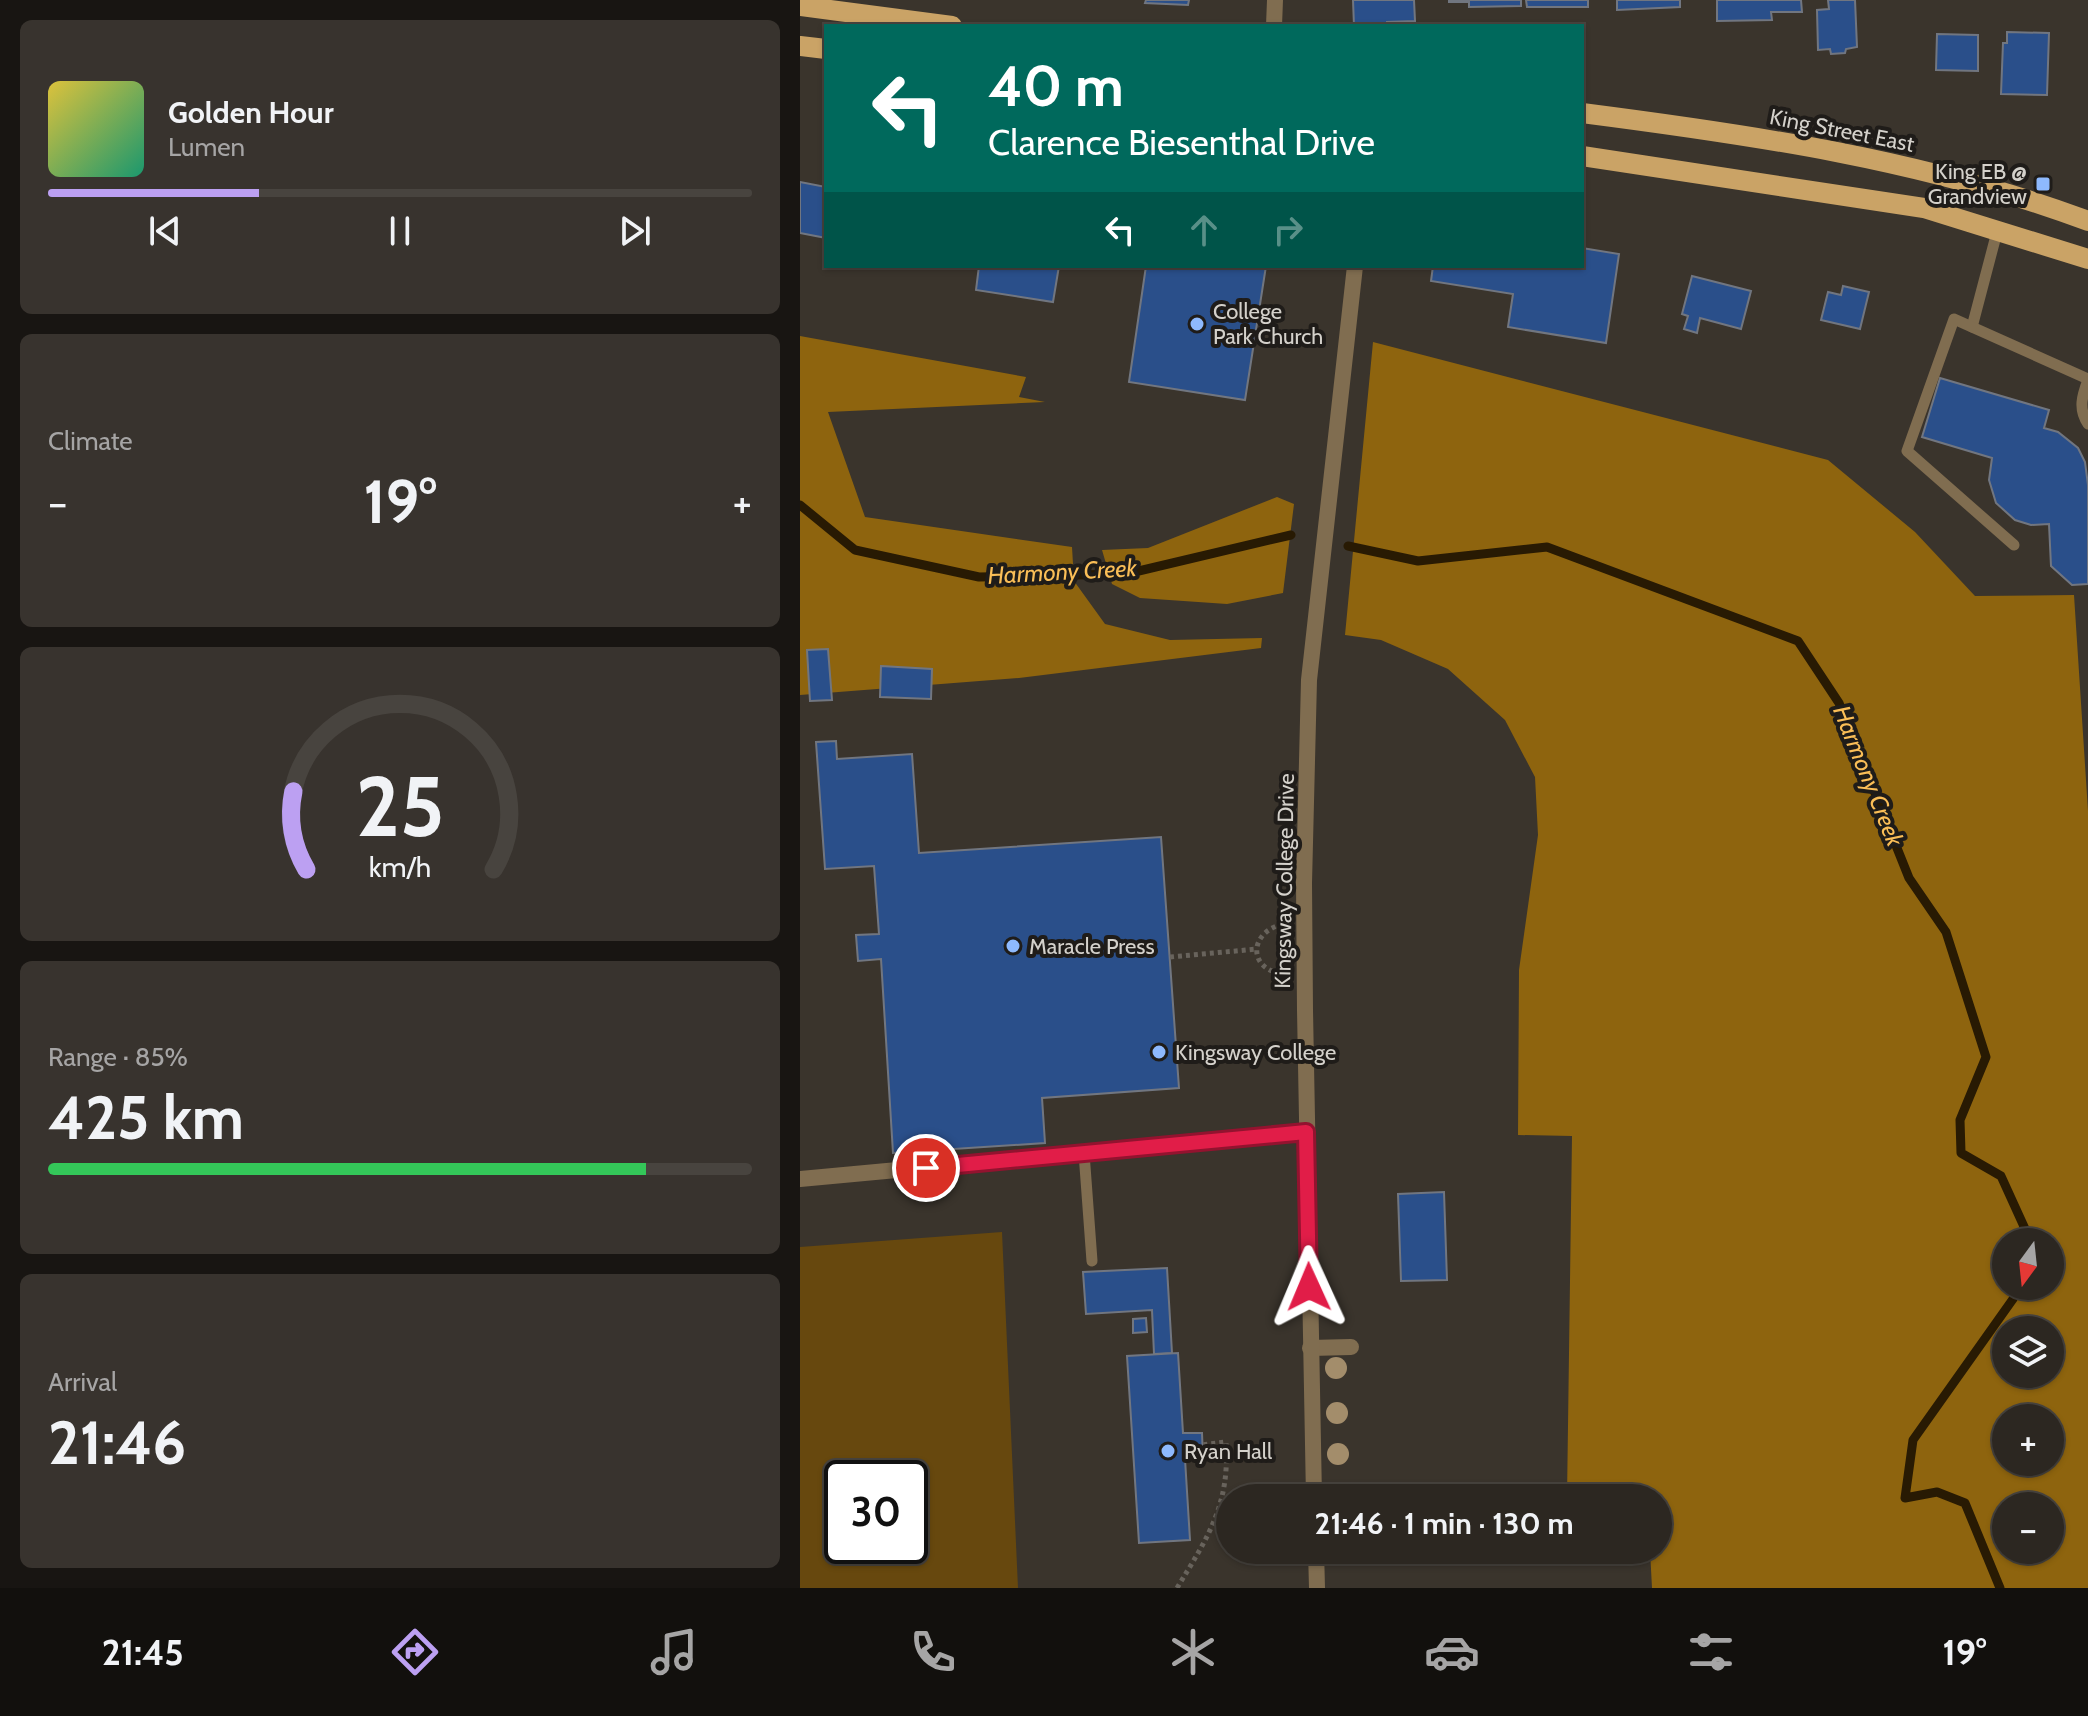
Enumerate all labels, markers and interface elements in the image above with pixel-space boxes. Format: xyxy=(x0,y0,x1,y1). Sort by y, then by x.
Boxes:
text: 40 m xyxy=(988,52,1124,120)
icon: left xyxy=(856,56,960,160)
text: Golden Hour xyxy=(168,94,334,131)
street label: King Street East xyxy=(1767,103,1917,158)
text: Clarence Biesenthal Drive xyxy=(988,120,1375,164)
text: Lumen xyxy=(168,131,245,163)
place label: King EB @ Grandview xyxy=(1928,158,2027,210)
marker: King EB @ Grandview xyxy=(2034,175,2052,193)
icon: left xyxy=(1098,208,1142,252)
icon: ahead xyxy=(1182,208,1226,252)
icon: right xyxy=(1266,208,1310,252)
icon: previous xyxy=(143,209,187,253)
icon: pause xyxy=(378,209,422,253)
icon: next xyxy=(613,209,657,253)
place label: College Park Church xyxy=(1213,298,1323,350)
marker: College Park Church xyxy=(1188,315,1206,333)
text: Climate xyxy=(48,425,133,457)
text: 19° xyxy=(363,465,437,538)
text: − xyxy=(48,476,67,529)
text: + xyxy=(733,476,752,529)
water label: Harmony Creek xyxy=(987,553,1138,590)
water label: Harmony Creek xyxy=(1827,701,1910,851)
text: 25 xyxy=(356,756,444,857)
street label: Kingsway College Drive xyxy=(1269,773,1300,989)
text: km/h xyxy=(369,849,431,884)
place label: Maracle Press xyxy=(1029,933,1155,960)
marker: Maracle Press xyxy=(1004,937,1022,955)
place label: Kingsway College xyxy=(1175,1039,1336,1066)
text: Range · 85% xyxy=(48,1041,188,1073)
marker: Kingsway College xyxy=(1150,1043,1168,1061)
text: 425 km xyxy=(48,1081,244,1154)
pin xyxy=(892,1134,960,1202)
icon: arrive xyxy=(904,1146,948,1190)
north arrow xyxy=(1992,1228,2064,1300)
map controls xyxy=(1992,1228,2064,1564)
position arrow xyxy=(1267,1245,1351,1329)
button: layers xyxy=(1992,1316,2064,1388)
text: Arrival xyxy=(48,1366,117,1398)
button: + xyxy=(1992,1404,2064,1476)
text: 21:46 xyxy=(48,1406,186,1479)
place label: Ryan Hall xyxy=(1184,1438,1273,1465)
marker: Ryan Hall xyxy=(1159,1442,1177,1460)
speed limit sign: 30 xyxy=(824,1460,928,1564)
button: − xyxy=(1992,1492,2064,1564)
text: 21:46 · 1 min · 130 m xyxy=(1315,1505,1573,1542)
icon: directions xyxy=(387,1624,443,1680)
icon: music xyxy=(646,1624,702,1680)
icon: phone xyxy=(905,1624,961,1680)
icon: climate xyxy=(1165,1624,1221,1680)
icon: car xyxy=(1424,1624,1480,1680)
icon: filters xyxy=(1683,1624,1739,1680)
text: 21:45 xyxy=(102,1630,184,1674)
text: 19° xyxy=(1942,1630,1986,1674)

